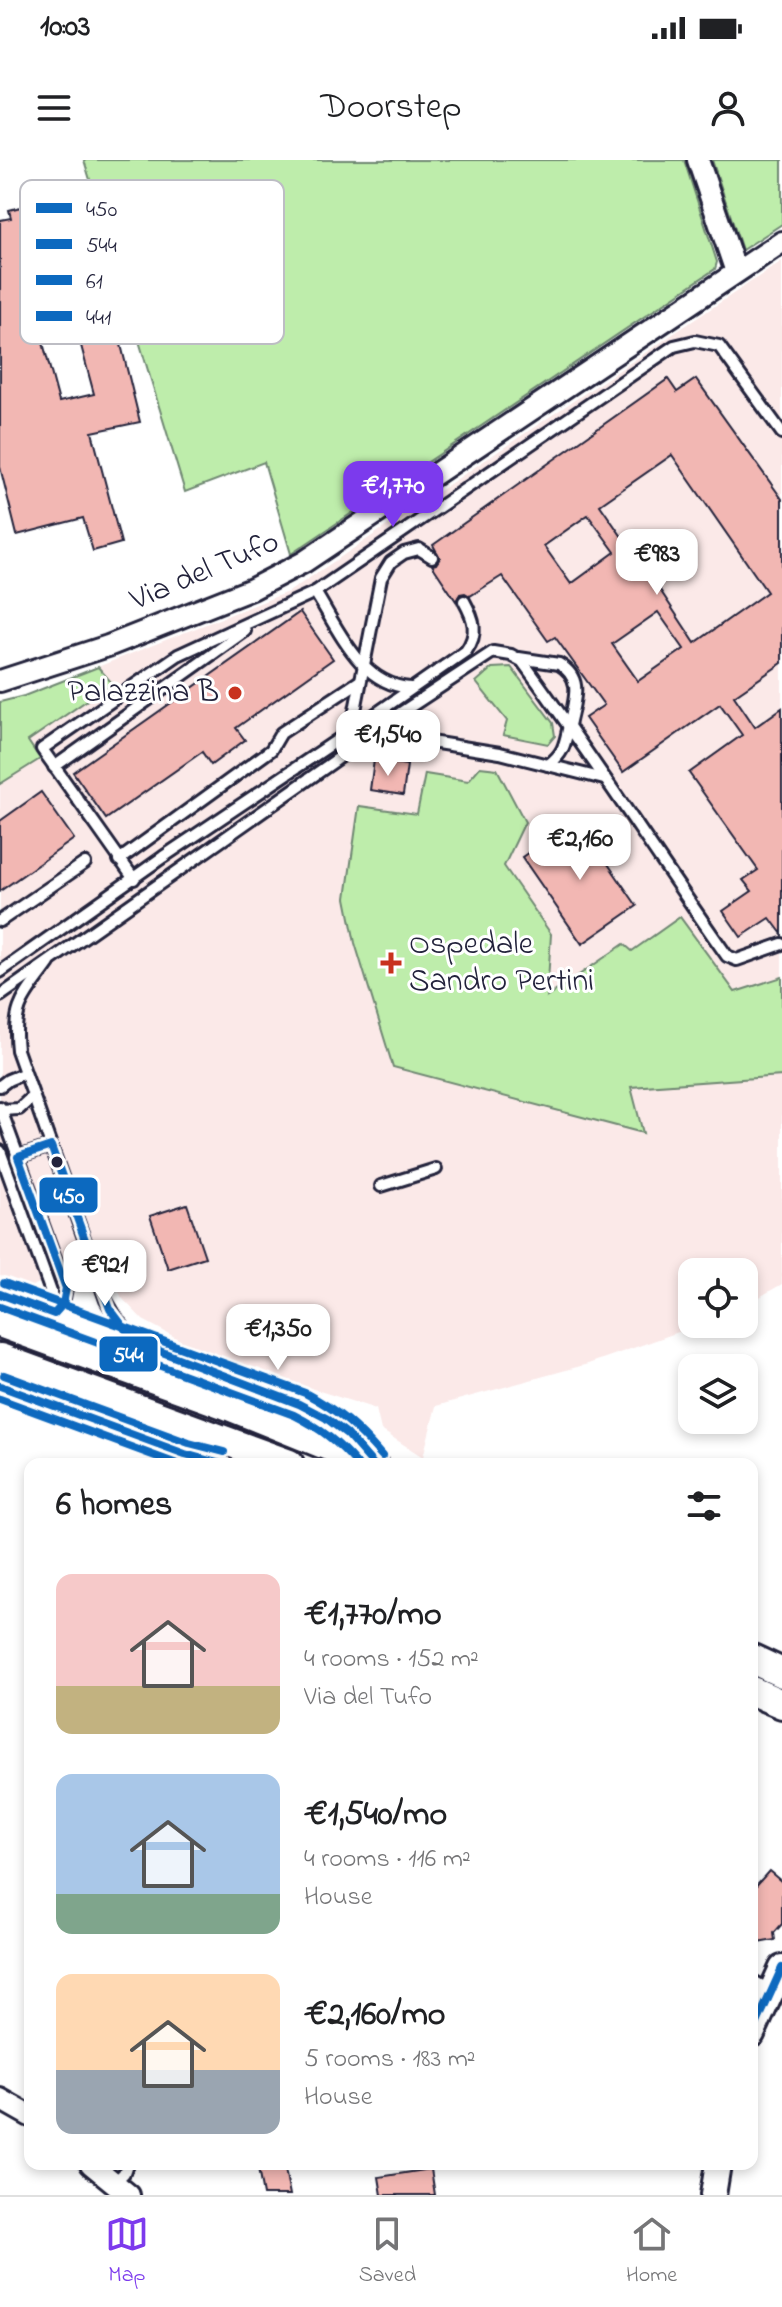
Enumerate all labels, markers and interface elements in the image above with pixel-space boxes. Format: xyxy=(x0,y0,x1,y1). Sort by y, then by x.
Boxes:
text: 10:03 xyxy=(40,6,90,50)
text: Doorstep xyxy=(320,82,462,135)
icon: menu xyxy=(32,86,76,130)
icon: person xyxy=(706,86,750,130)
legend xyxy=(20,180,284,344)
text: 450 xyxy=(86,195,117,227)
text: 544 xyxy=(86,231,117,263)
text: 61 xyxy=(86,267,103,299)
text: 441 xyxy=(86,303,111,335)
pin: €1,770 xyxy=(328,461,458,529)
text: €1,770 xyxy=(361,468,425,506)
street label: Via del Tufo xyxy=(122,520,287,625)
pin: €983 xyxy=(610,529,704,597)
text: €983 xyxy=(634,536,680,574)
place label: Palazzina B xyxy=(67,670,219,717)
marker: Palazzina B xyxy=(226,684,244,702)
pin: €1,540 xyxy=(323,710,453,778)
text: €1,540 xyxy=(354,717,422,755)
pin: €2,160 xyxy=(515,814,645,882)
text: €2,160 xyxy=(547,821,613,859)
place label: Ospedale Sandro Pertini xyxy=(409,922,594,1006)
marker: Ospedale Sandro Pertini xyxy=(380,952,402,974)
unlabelled marker xyxy=(49,1154,65,1170)
line badge: 450 xyxy=(38,1176,99,1214)
text: 450 xyxy=(53,1182,85,1214)
pin: €921 xyxy=(58,1240,152,1308)
text: €921 xyxy=(81,1247,129,1285)
map controls xyxy=(678,1258,758,1434)
button: locate xyxy=(678,1258,758,1338)
pin: €1,350 xyxy=(213,1304,343,1372)
text: €1,350 xyxy=(244,1311,312,1349)
line badge: 544 xyxy=(98,1335,159,1373)
text: 544 xyxy=(113,1341,144,1373)
button: layers xyxy=(678,1354,758,1434)
text: 6 homes xyxy=(56,1481,172,1531)
icon: filters xyxy=(682,1484,726,1528)
text: €1,770/mo xyxy=(304,1591,442,1641)
icon: home xyxy=(120,1606,216,1702)
text: 4 rooms · 152 m² xyxy=(304,1641,479,1679)
text: Via del Tufo xyxy=(304,1679,432,1717)
text: €1,540/mo xyxy=(304,1791,447,1841)
icon: home xyxy=(120,1806,216,1902)
text: 4 rooms · 116 m² xyxy=(304,1841,471,1879)
text: House xyxy=(304,1879,372,1917)
text: €2,160/mo xyxy=(304,1991,446,2041)
icon: home xyxy=(120,2006,216,2102)
text: 5 rooms · 183 m² xyxy=(304,2041,476,2079)
text: House xyxy=(304,2079,372,2117)
tab: Map xyxy=(105,2212,149,2292)
tab: Saved xyxy=(359,2212,416,2292)
tab: Home xyxy=(626,2212,677,2292)

